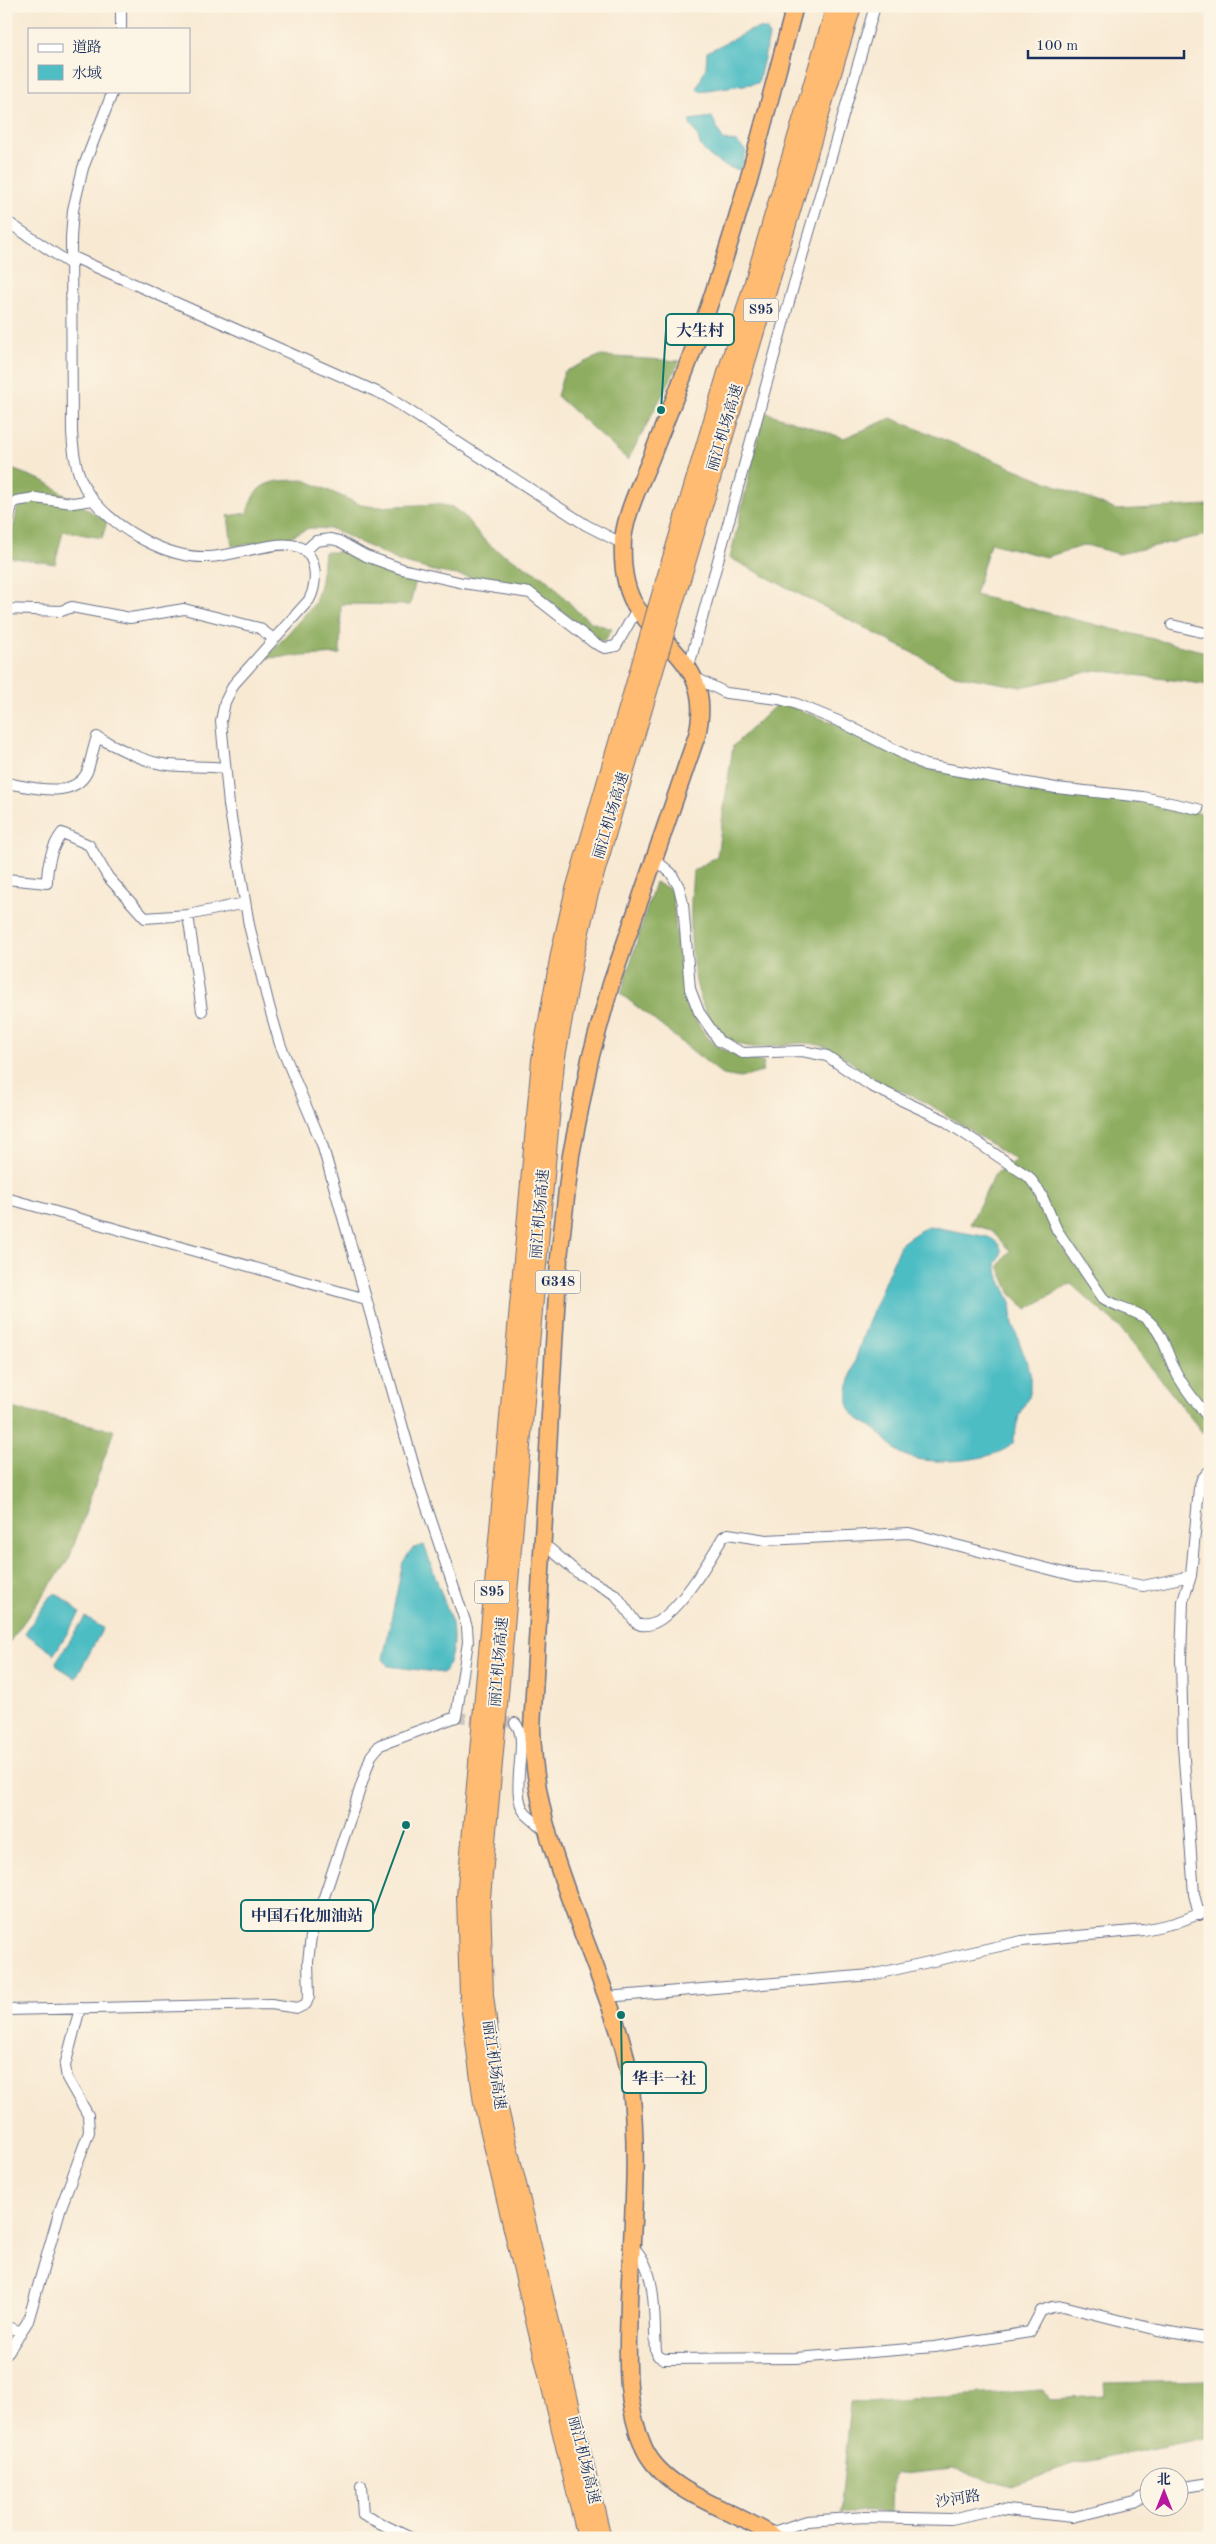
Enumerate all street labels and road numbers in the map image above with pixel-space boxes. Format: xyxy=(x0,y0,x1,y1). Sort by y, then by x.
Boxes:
road number: S95 xyxy=(744,298,778,322)
street label: 丽江机场高速 xyxy=(704,382,746,473)
street label: 丽江机场高速 xyxy=(590,770,632,861)
street label: 丽江机场高速 xyxy=(528,1168,552,1259)
road number: G348 xyxy=(536,1270,580,1294)
road number: S95 xyxy=(474,1580,510,1604)
street label: 丽江机场高速 xyxy=(487,1616,511,1707)
street label: 丽江机场高速 xyxy=(479,2019,509,2111)
street label: 丽江机场高速 xyxy=(565,2414,603,2505)
street label: 沙河路 xyxy=(934,2487,981,2511)

